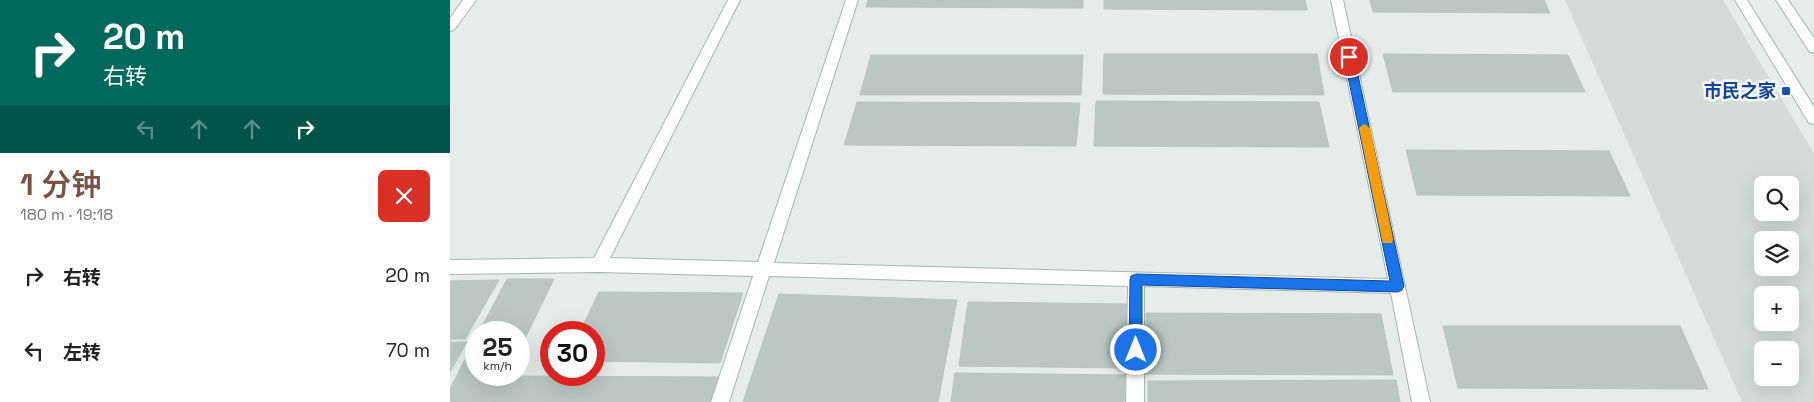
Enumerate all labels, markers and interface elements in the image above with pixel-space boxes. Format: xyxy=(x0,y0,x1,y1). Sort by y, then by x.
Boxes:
text: 20 m xyxy=(103,15,185,59)
icon: right xyxy=(20,20,85,85)
pin xyxy=(1328,36,1370,78)
icon: arrive xyxy=(1335,43,1363,71)
text: 右转 xyxy=(103,62,147,90)
place label: 市民之家 xyxy=(1704,79,1776,102)
marker: 市民之家 xyxy=(1780,85,1792,97)
icon: left xyxy=(132,115,160,143)
icon: ahead xyxy=(185,115,213,143)
icon: ahead xyxy=(238,115,266,143)
icon: right xyxy=(291,115,319,143)
text: 1 分钟 xyxy=(20,165,101,204)
button: close xyxy=(378,170,430,222)
map controls xyxy=(1754,176,1799,386)
button: search xyxy=(1754,176,1799,221)
text: 180 m · 19:18 xyxy=(20,204,113,225)
button: layers xyxy=(1754,231,1799,276)
icon: right xyxy=(20,262,48,290)
text: 20 m xyxy=(385,263,430,288)
text: 右转 xyxy=(63,265,101,290)
button: + xyxy=(1754,286,1799,331)
speed limit sign: 30 xyxy=(540,321,605,386)
position arrow xyxy=(1109,323,1161,375)
text: 25 xyxy=(483,331,512,363)
icon: left xyxy=(20,337,48,365)
text: 70 m xyxy=(386,338,430,363)
text: 左转 xyxy=(63,340,101,365)
button: − xyxy=(1754,341,1799,386)
text: km/h xyxy=(483,358,512,374)

